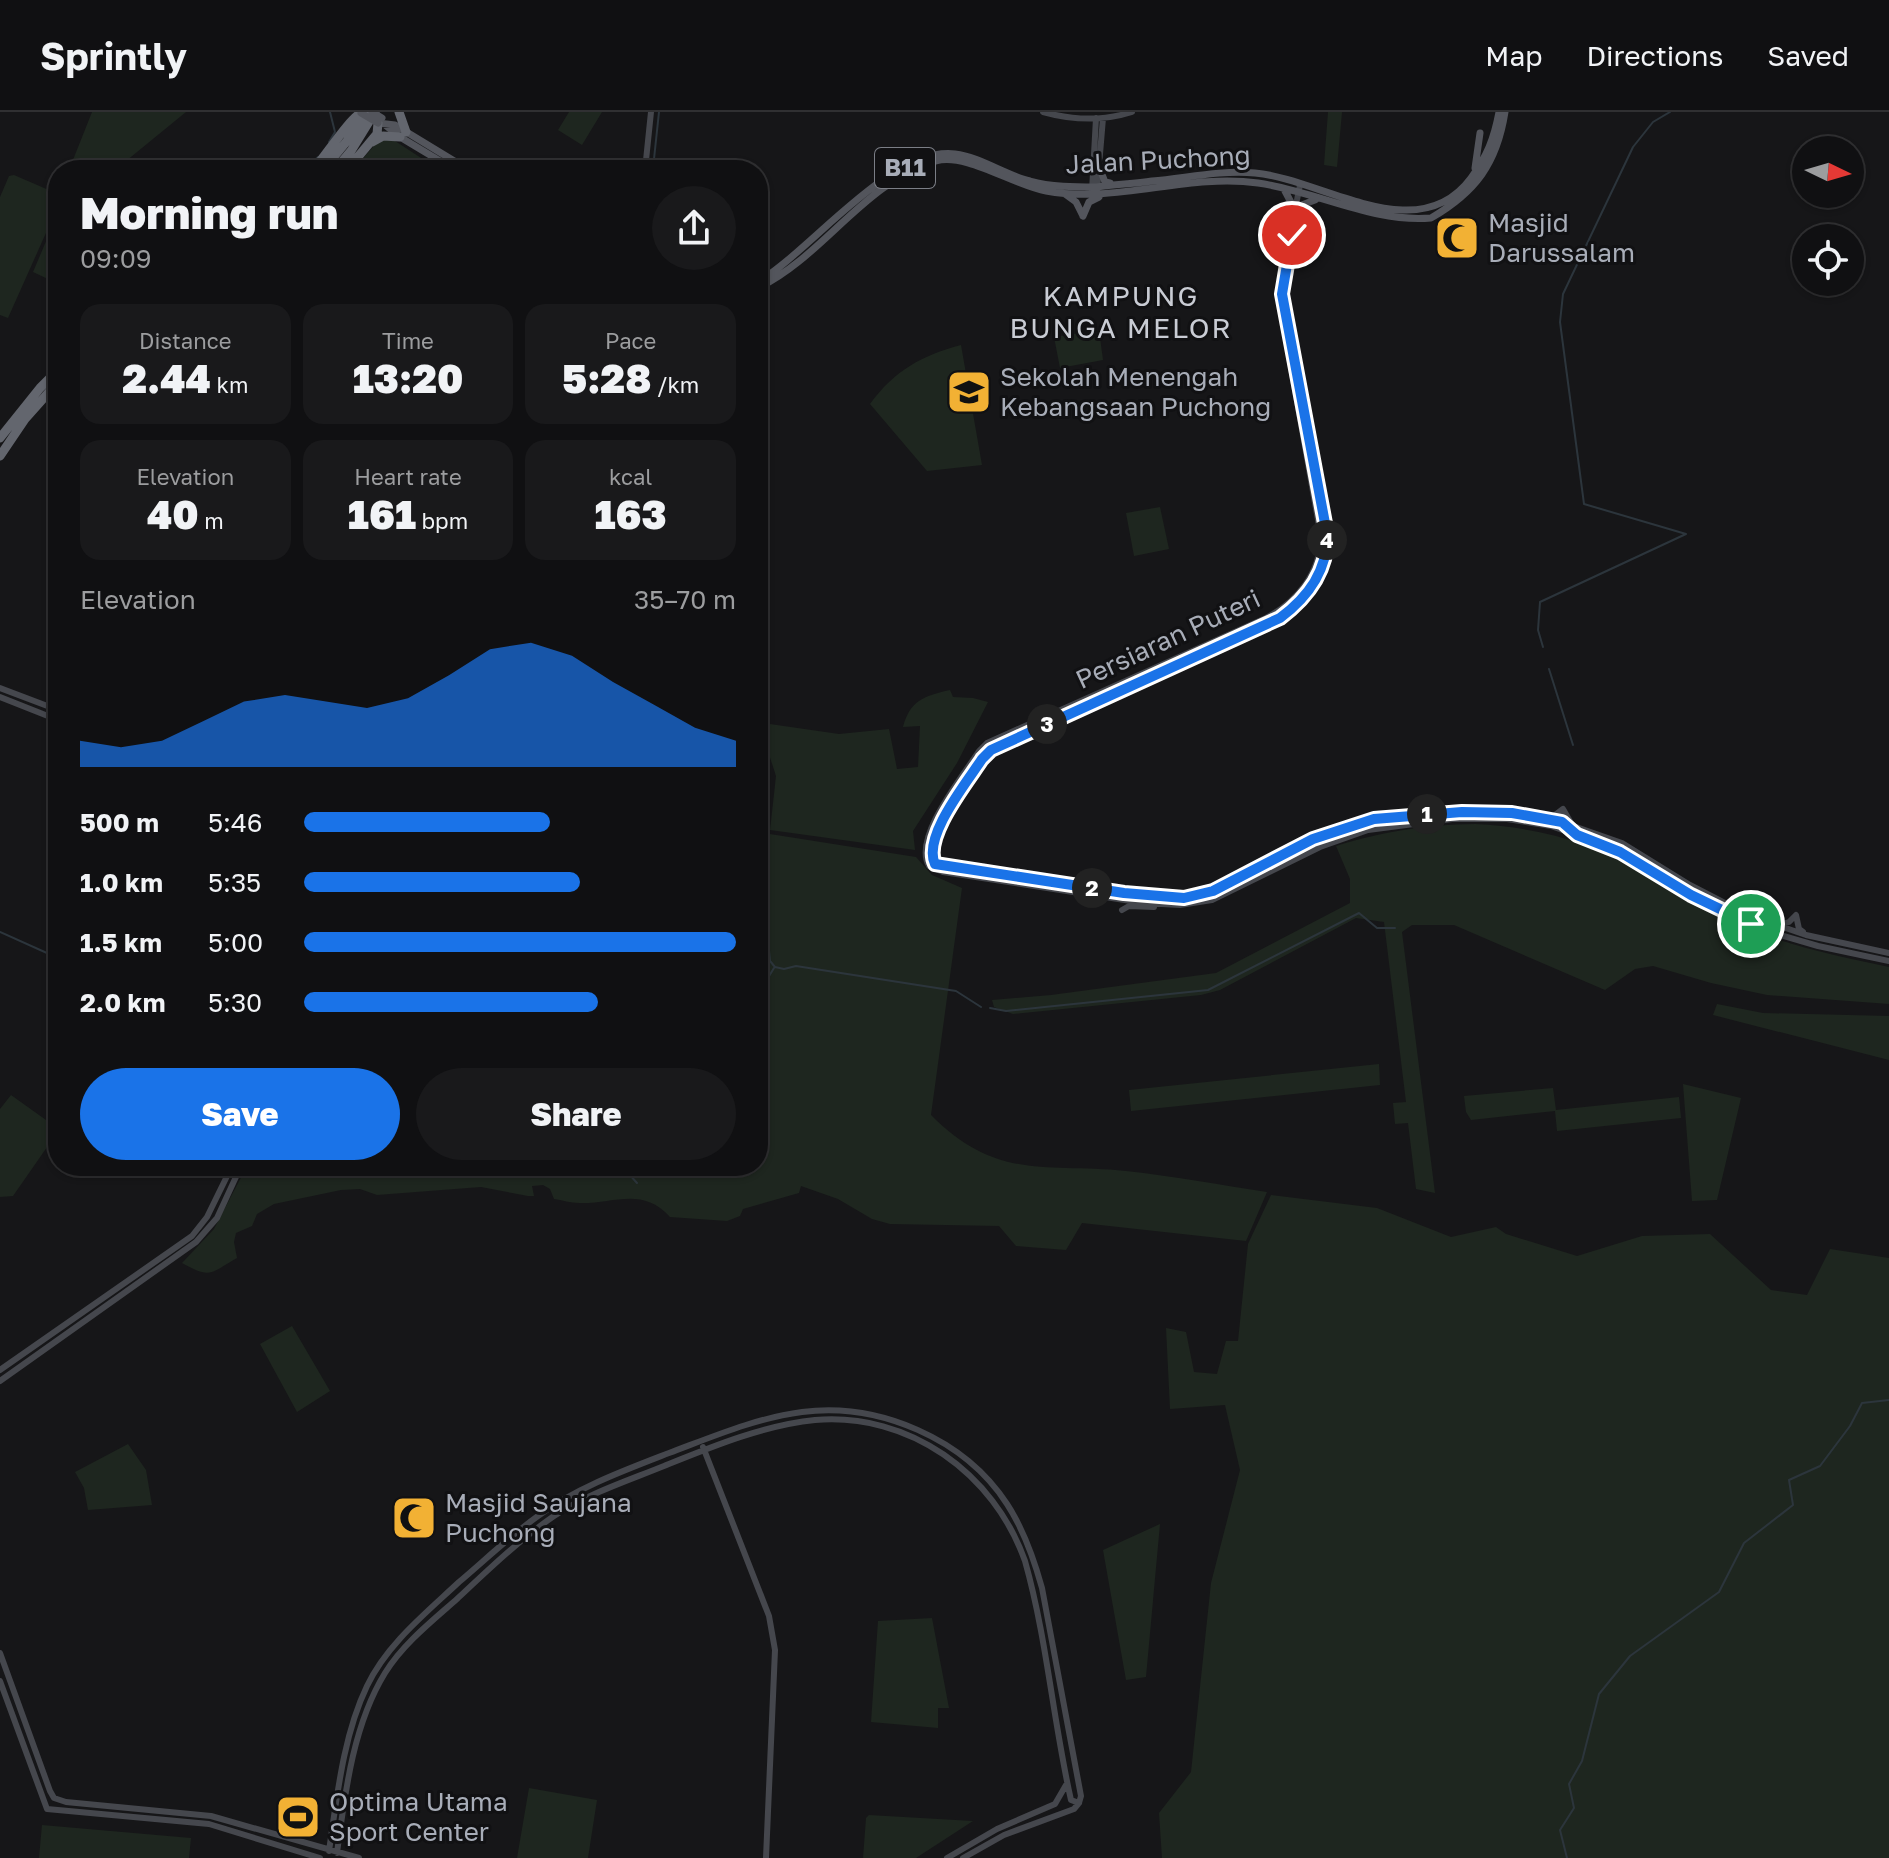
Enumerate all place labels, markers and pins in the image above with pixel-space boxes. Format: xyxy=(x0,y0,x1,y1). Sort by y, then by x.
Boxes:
pin xyxy=(1258,201,1326,269)
place label: Masjid Darussalam xyxy=(1488,207,1635,268)
mosque icon: Masjid Darussalam xyxy=(1433,214,1481,262)
place label: Sekolah Menengah Kebangsaan Puchong xyxy=(1000,361,1271,422)
school or university icon: Sekolah Menengah Kebangsaan Puchong xyxy=(945,368,993,416)
pin: 4 xyxy=(1307,520,1347,560)
pin: 3 xyxy=(1027,704,1067,744)
pin: 1 xyxy=(1407,794,1447,834)
pin: 2 xyxy=(1072,868,1112,908)
pin xyxy=(1717,890,1785,958)
place label: Masjid Saujana Puchong xyxy=(445,1487,632,1548)
mosque icon: Masjid Saujana Puchong xyxy=(390,1494,438,1542)
place label: Optima Utama Sport Center xyxy=(329,1786,508,1847)
sports icon: Optima Utama Sport Center xyxy=(274,1793,322,1841)

